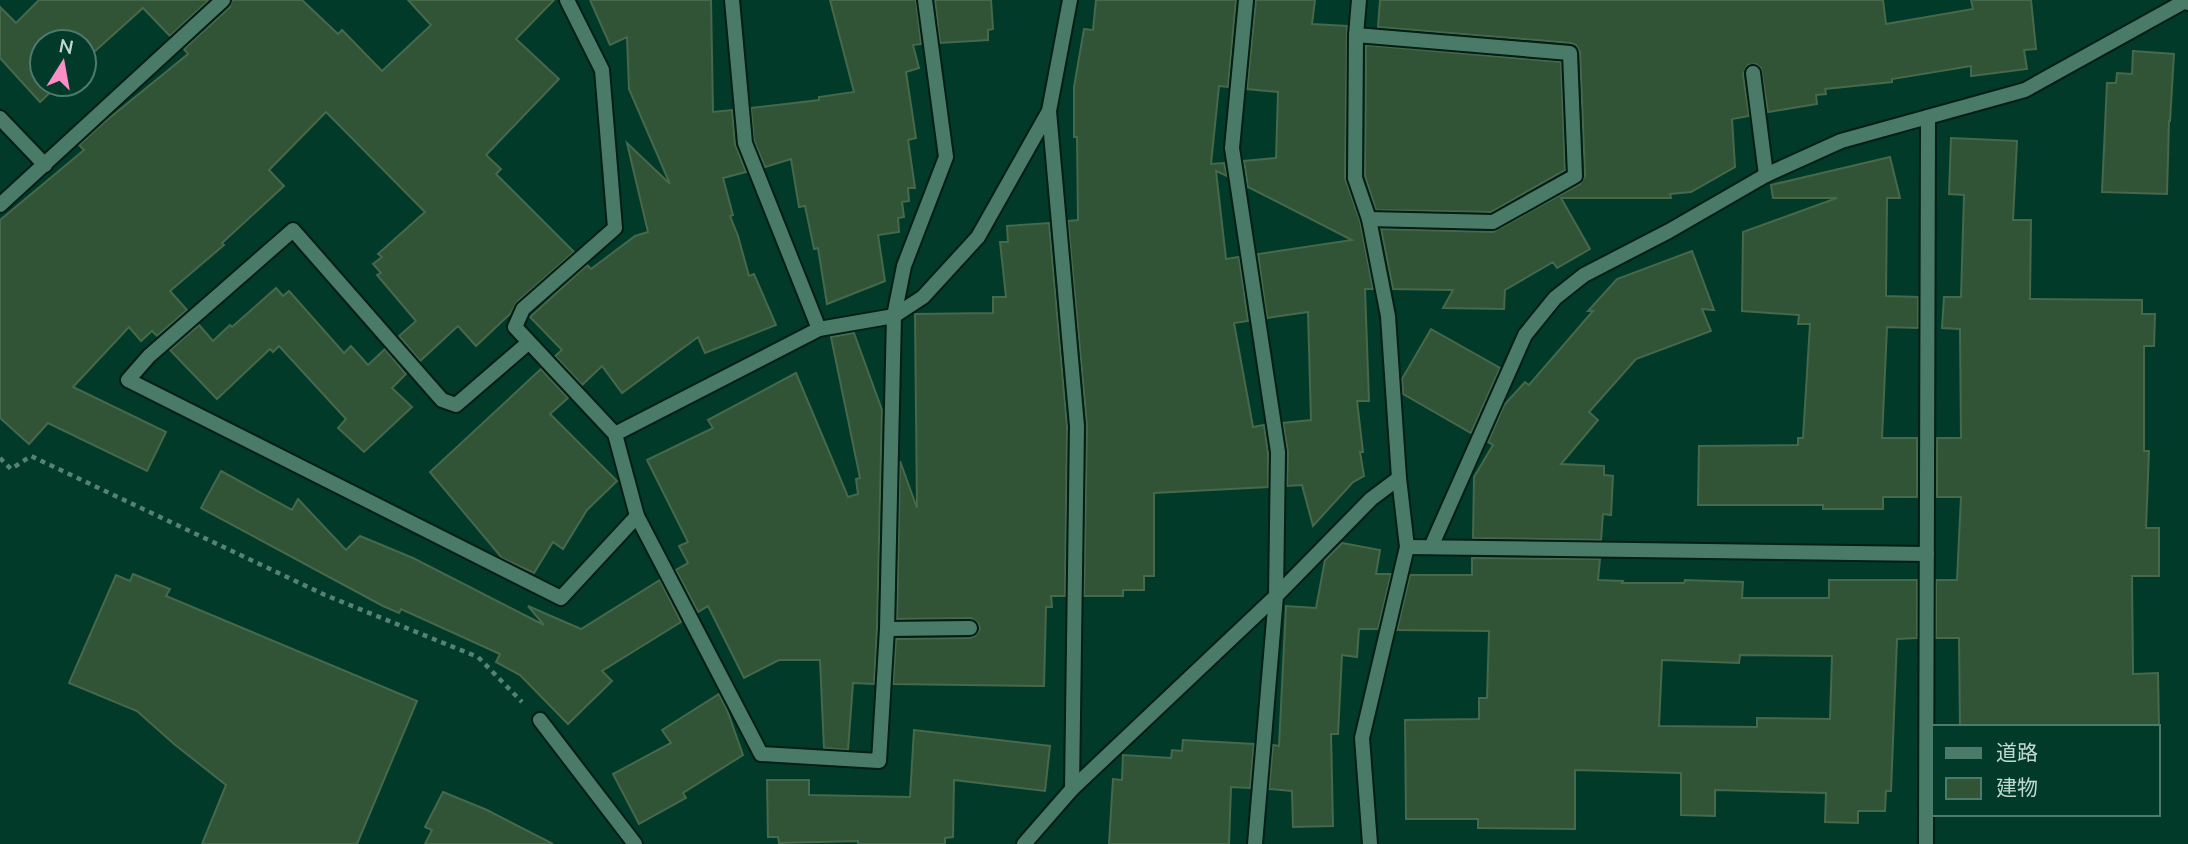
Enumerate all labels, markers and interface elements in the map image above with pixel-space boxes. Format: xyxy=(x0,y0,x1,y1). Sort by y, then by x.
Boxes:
north arrow xyxy=(28,28,98,98)
text: N xyxy=(57,33,76,61)
legend xyxy=(1932,725,2160,816)
text: 道路 xyxy=(1996,739,2038,767)
text: 建物 xyxy=(1996,774,2038,802)

